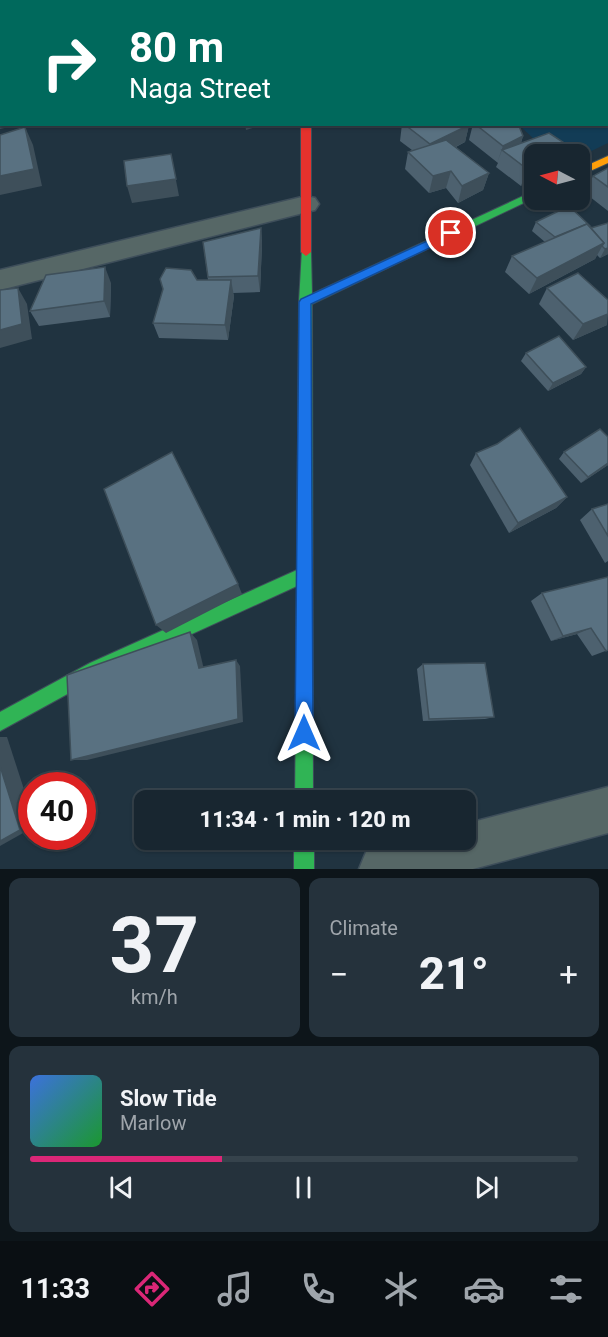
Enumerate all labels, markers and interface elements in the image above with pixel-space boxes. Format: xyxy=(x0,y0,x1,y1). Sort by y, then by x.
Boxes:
text: 80 m xyxy=(129,23,224,72)
icon: right xyxy=(30,24,108,102)
text: Naga Street xyxy=(129,73,271,105)
north arrow xyxy=(524,144,590,210)
map controls xyxy=(524,144,590,210)
pin xyxy=(425,207,476,258)
icon: arrive xyxy=(434,216,467,249)
position arrow xyxy=(272,701,336,765)
speed limit sign: 40 xyxy=(18,772,96,850)
text: 11:34 · 1 min · 120 m xyxy=(200,807,410,832)
text: 37 xyxy=(109,900,199,991)
text: Climate xyxy=(330,916,398,940)
text: 21° xyxy=(419,947,489,1000)
text: − xyxy=(330,955,348,994)
text: + xyxy=(559,955,578,994)
text: km/h xyxy=(131,985,178,1009)
text: Slow Tide xyxy=(120,1086,217,1111)
text: Marlow xyxy=(120,1111,186,1135)
icon: previous xyxy=(105,1171,138,1204)
icon: pause xyxy=(287,1171,320,1204)
icon: next xyxy=(470,1171,503,1204)
icon: directions xyxy=(131,1268,173,1310)
icon: music xyxy=(214,1268,256,1310)
icon: phone xyxy=(297,1268,339,1310)
icon: climate xyxy=(380,1268,422,1310)
icon: car xyxy=(463,1268,505,1310)
icon: filters xyxy=(545,1268,587,1310)
text: 11:33 xyxy=(20,1273,90,1305)

